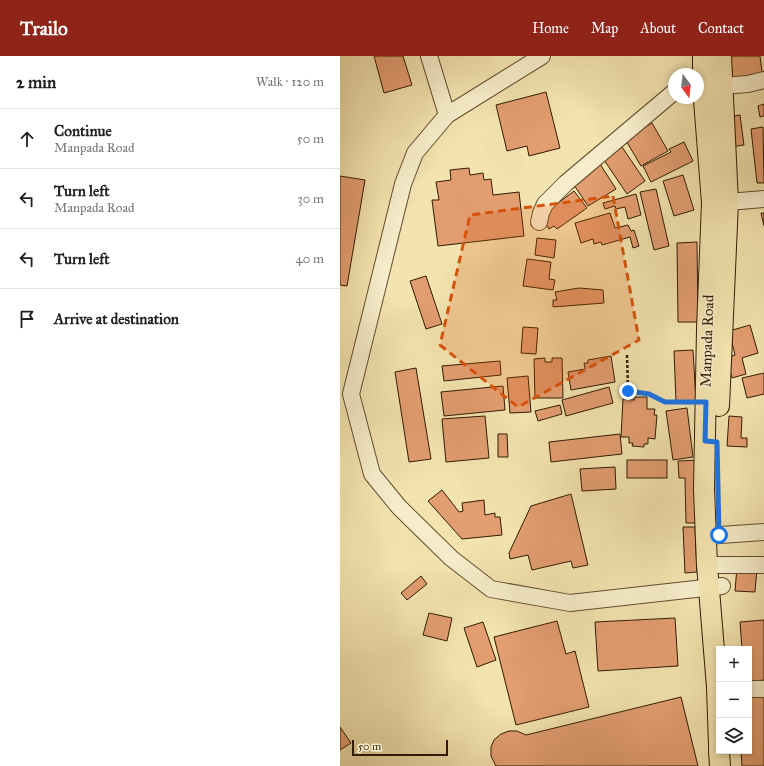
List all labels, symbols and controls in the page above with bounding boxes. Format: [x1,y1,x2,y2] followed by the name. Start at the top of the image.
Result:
[20,17,68,40] text: Trailo
[532,20,569,37] text: Home
[591,20,618,37] text: Map
[640,20,676,37] text: About
[698,20,744,37] text: Contact
[668,68,704,104] north arrow
[16,72,56,93] text: 2 min
[256,74,324,90] text: Walk · 120 m
[54,122,112,140] text: Continue
[16,128,38,150] icon: ahead
[297,131,324,147] text: 50 m
[54,140,134,156] text: Manpada Road
[54,182,110,200] text: Turn left
[16,188,38,210] icon: left
[298,191,324,207] text: 30 m
[54,200,134,216] text: Manpada Road
[16,248,38,270] icon: left
[54,250,110,268] text: Turn left
[295,251,324,267] text: 40 m
[696,294,718,388] street label: Manpada Road
[16,308,38,330] icon: arrive
[54,310,179,328] text: Arrive at destination
[619,382,637,400] route end
[710,526,728,544] route start
[716,646,752,754] map controls
[716,646,752,682] button: +
[716,682,752,718] button: −
[716,718,752,754] button: layers
[352,738,448,757] scale bar
[358,740,381,753] text: 50 m

